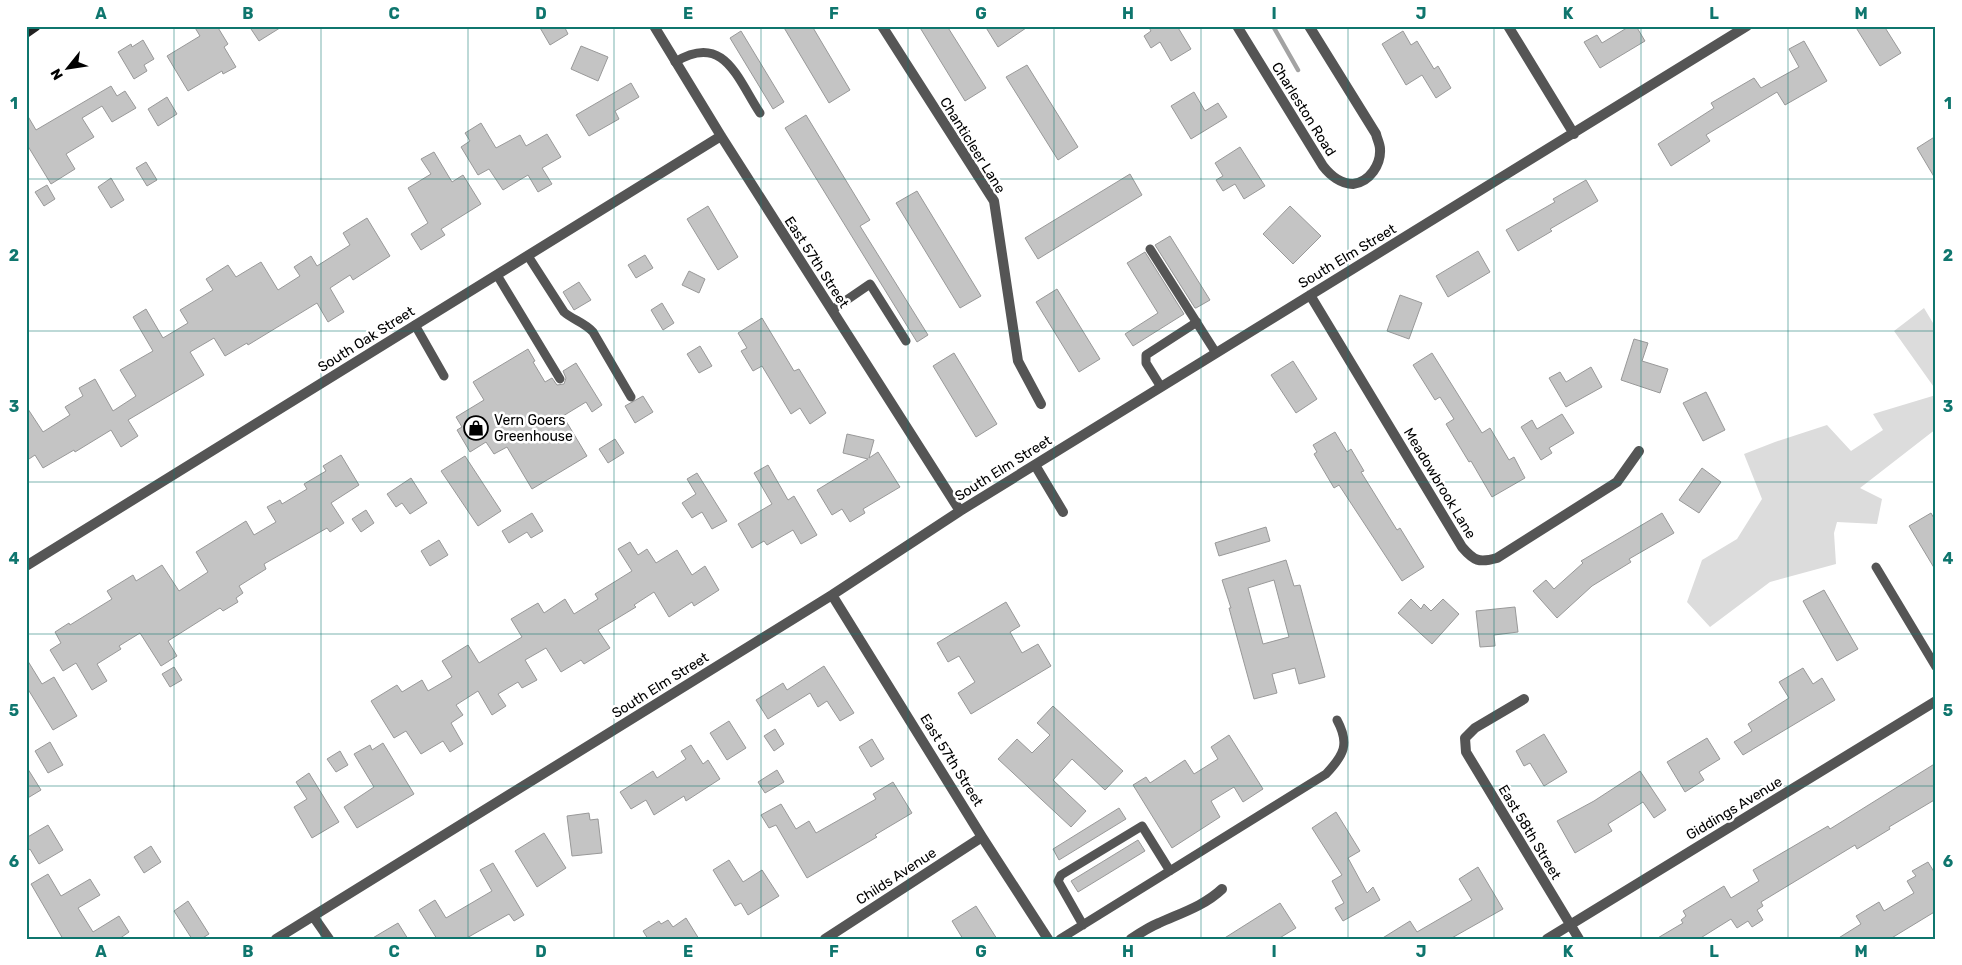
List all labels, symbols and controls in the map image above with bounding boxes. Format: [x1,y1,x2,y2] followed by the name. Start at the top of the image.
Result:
[95,4,107,23] text: A
[242,4,254,23] text: B
[388,4,400,23] text: C
[535,4,547,23] text: D
[683,4,693,23] text: E
[829,4,839,23] text: F
[975,4,987,23] text: G
[1122,4,1134,23] text: H
[1271,4,1277,23] text: I
[1416,4,1426,23] text: J
[1563,4,1574,23] text: K
[1709,4,1719,23] text: L
[1854,4,1868,23] text: M
[42,42,92,92] north arrow
[1268,59,1339,160] street label: Charleston Road
[47,66,67,83] text: N
[10,94,18,113] text: 1
[936,94,1009,197] street label: Chanticleer Lane
[1944,94,1952,113] text: 1
[781,213,853,312] street label: East 57th Street
[1295,220,1400,292] street label: South Elm Street
[9,246,19,265] text: 2
[1943,246,1953,265] text: 2
[315,303,418,376] street label: South Oak Street
[9,397,19,416] text: 3
[1943,397,1953,416] text: 3
[494,412,573,445] place label: Vern Goers Greenhouse
[463,415,489,441] shop icon: Vern Goers Greenhouse
[1400,425,1479,542] street label: Meadowbrook Lane
[952,432,1055,505] street label: South Elm Street
[9,549,20,568] text: 4
[1943,549,1954,568] text: 4
[609,649,712,722] street label: South Elm Street
[9,701,19,720] text: 5
[1943,701,1953,720] text: 5
[916,711,987,810] street label: East 57th Street
[1683,773,1786,844] street label: Giddings Avenue
[1495,782,1565,883] street label: East 58th Street
[853,844,940,909] street label: Childs Avenue
[9,852,19,871] text: 6
[1943,852,1953,871] text: 6
[95,942,107,961] text: A
[242,942,254,961] text: B
[388,942,400,961] text: C
[535,942,547,961] text: D
[683,942,693,961] text: E
[829,942,839,961] text: F
[975,942,987,961] text: G
[1122,942,1134,961] text: H
[1271,942,1277,961] text: I
[1416,942,1426,961] text: J
[1563,942,1574,961] text: K
[1709,942,1719,961] text: L
[1854,942,1868,961] text: M

